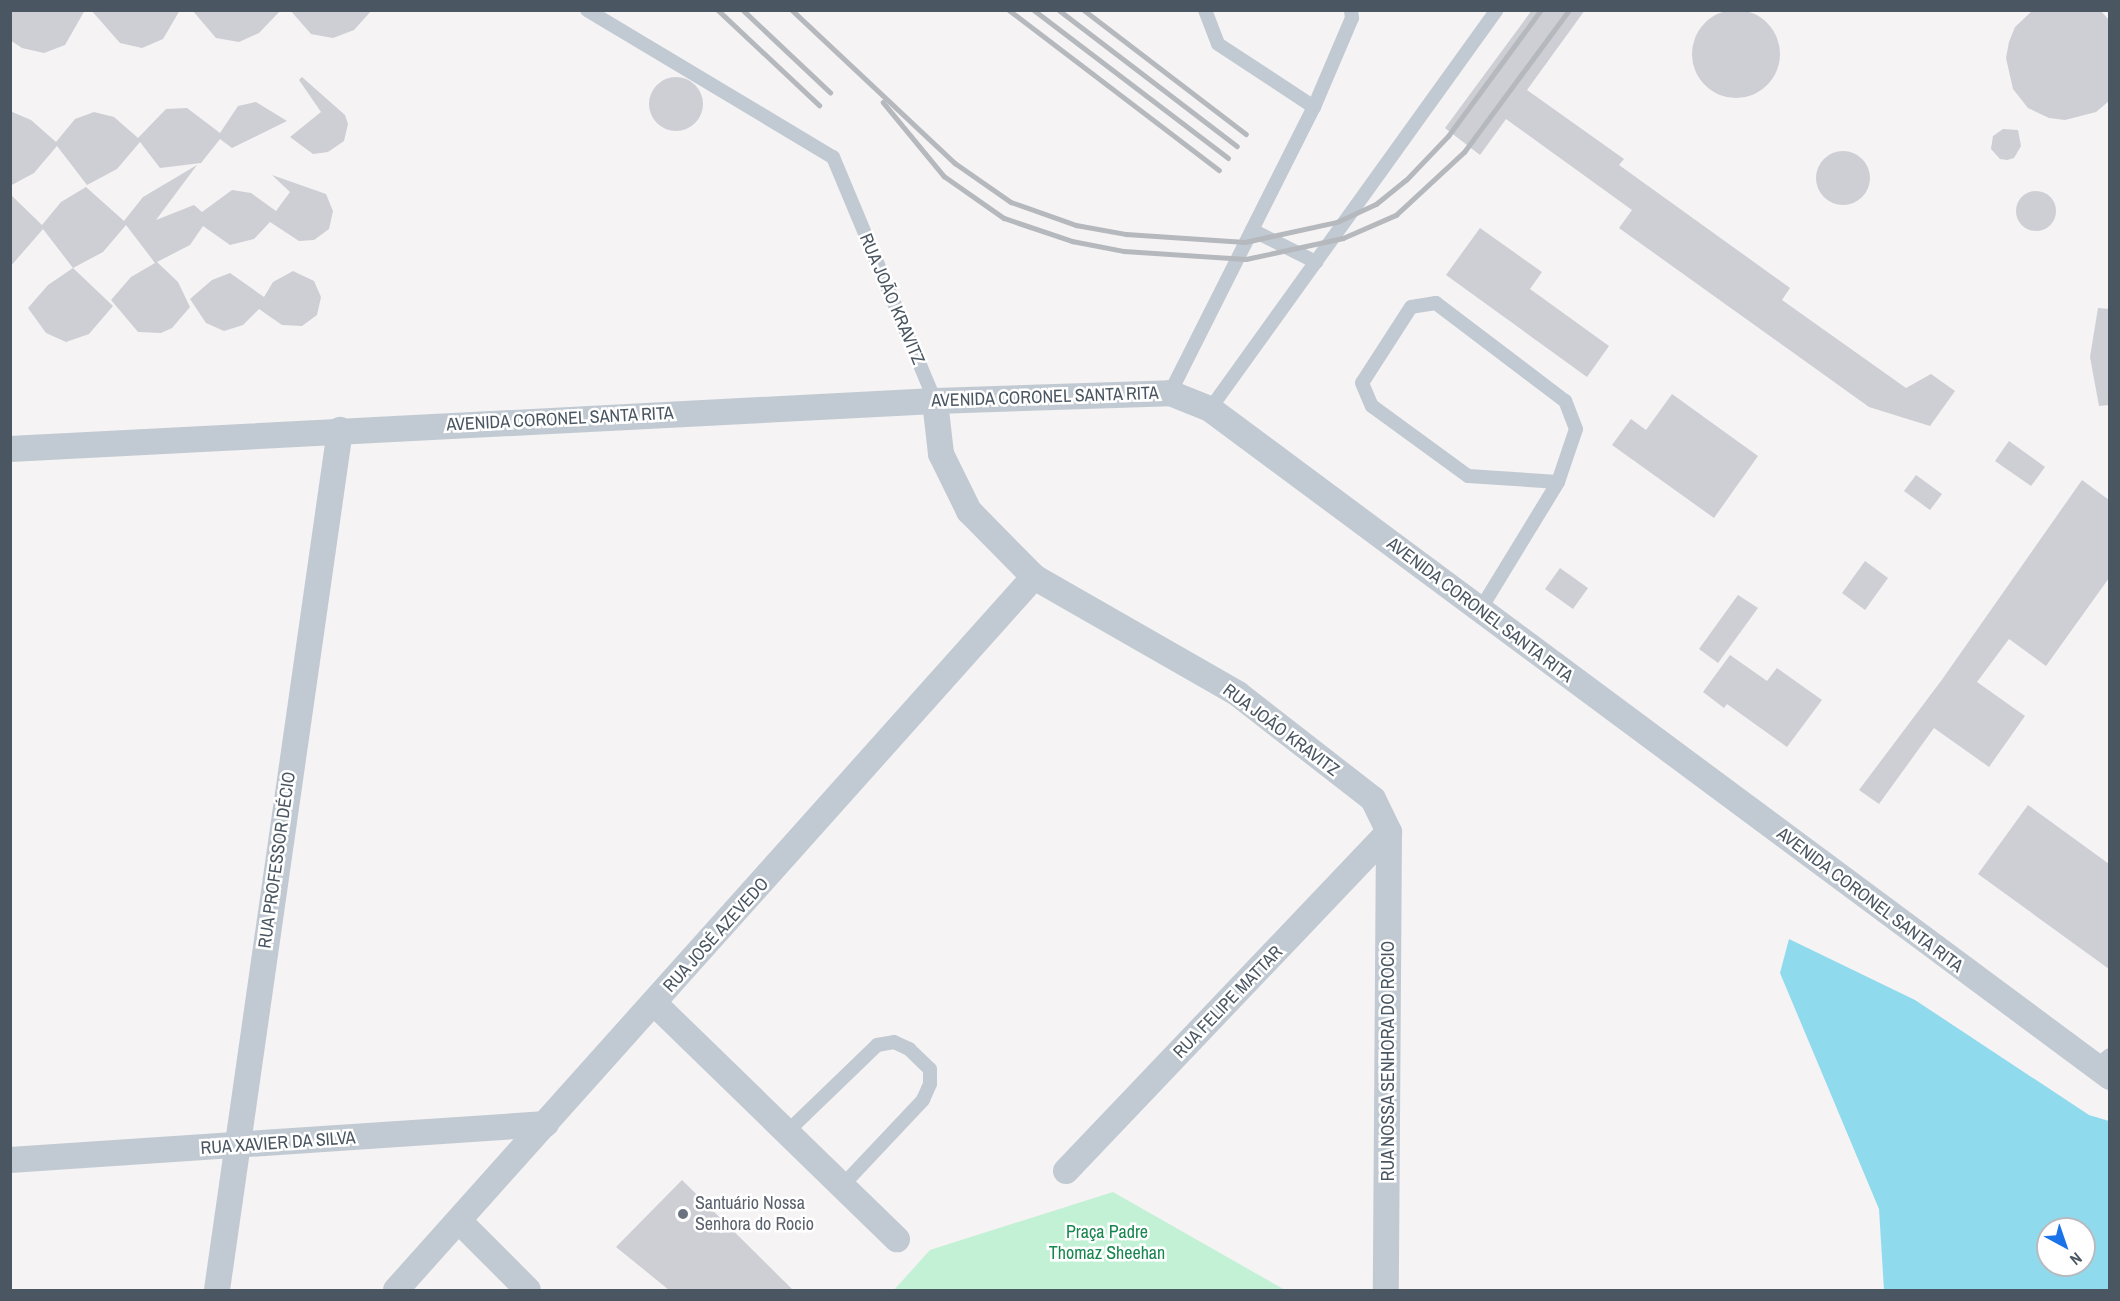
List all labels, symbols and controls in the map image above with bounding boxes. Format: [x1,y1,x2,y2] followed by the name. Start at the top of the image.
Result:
[855,230,929,368] street label: RUA JOÃO KRAVITZ
[930,382,1160,412] street label: AVENIDA CORONEL SANTA RITA
[445,402,675,436] street label: AVENIDA CORONEL SANTA RITA
[1382,532,1578,688] street label: AVENIDA CORONEL SANTA RITA
[1218,679,1344,781] street label: RUA JOÃO KRAVITZ
[254,770,300,950] street label: RUA PROFESSOR DÉCIO
[1772,822,1968,978] street label: AVENIDA CORONEL SANTA RITA
[658,873,774,997] street label: RUA JOSÉ AZEVEDO
[1377,940,1399,1182] street label: RUA NOSSA SENHORA DO ROCIO
[1169,941,1287,1063] street label: RUA FELIPE MATTAR
[199,1127,357,1159] street label: RUA XAVIER DA SILVA
[695,1193,814,1236] place label: Santuário Nossa Senhora do Rocio
[676,1207,690,1221] marker: Santuário Nossa Senhora do Rocio
[2036,1217,2096,1277] north arrow
[1049,1222,1165,1264] park label: Praça Padre Thomaz Sheehan
[2066,1248,2087,1271] text: N

